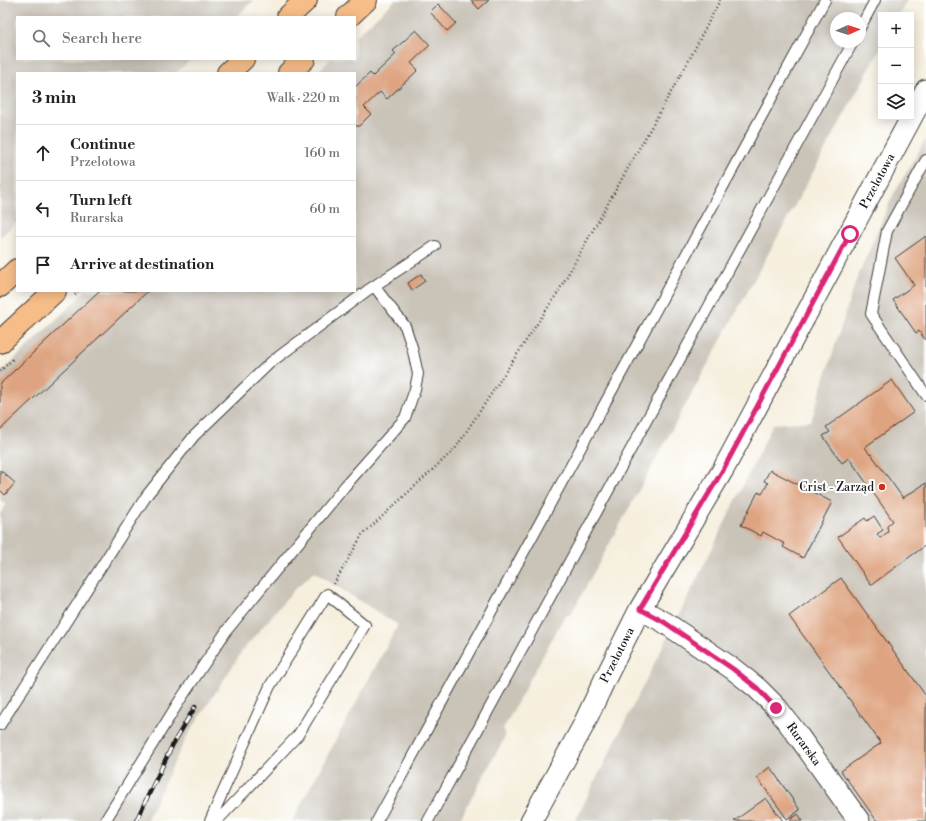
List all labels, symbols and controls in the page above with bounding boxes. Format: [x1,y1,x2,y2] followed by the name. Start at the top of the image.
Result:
[830,12,866,48] north arrow
[878,12,914,120] map controls
[878,12,914,48] button: +
[16,16,356,60] search box
[30,27,52,49] icon: search
[62,29,142,48] text: Search here
[878,48,914,84] button: −
[878,84,914,120] button: layers
[32,87,76,109] text: 3 min
[267,90,340,106] text: Walk · 220 m
[70,135,135,154] text: Continue
[32,142,54,164] icon: ahead
[304,145,340,161] text: 160 m
[857,150,899,211] street label: Przelotowa
[70,154,136,170] text: Przelotowa
[70,191,132,210] text: Turn left
[32,198,54,220] icon: left
[309,201,340,217] text: 60 m
[70,210,124,226] text: Rurarska
[841,225,859,243] route start
[32,254,54,276] icon: arrive
[70,255,214,274] text: Arrive at destination
[799,480,874,495] place label: Crist - Zarząd
[877,482,887,492] marker: Crist - Zarząd
[597,624,638,686] street label: Przelotowa
[767,699,785,717] route end
[783,720,825,769] street label: Rurarska

